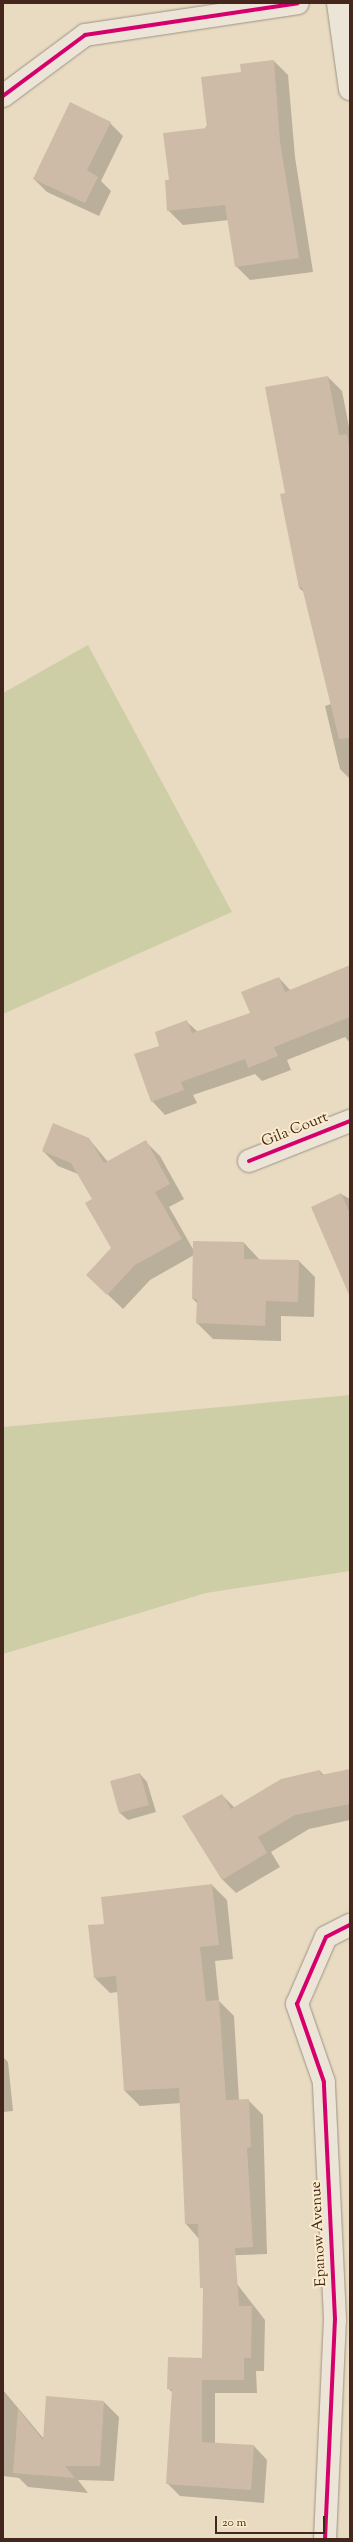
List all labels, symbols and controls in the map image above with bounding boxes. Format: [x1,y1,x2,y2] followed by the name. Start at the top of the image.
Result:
[259,1109,331,1151] street label: Gila Court
[307,2181,331,2287] street label: Epanow Avenue
[217,2508,327,2534] scale bar
[222,2514,246,2532] text: 20 m

